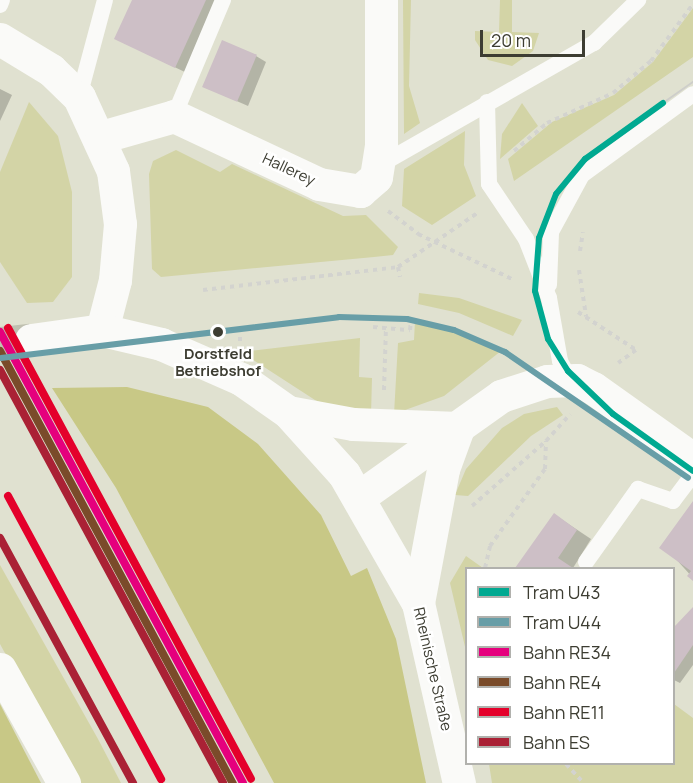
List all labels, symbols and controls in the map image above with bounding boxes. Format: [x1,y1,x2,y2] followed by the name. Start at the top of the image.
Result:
[483,18,588,56] scale bar
[491,28,531,52] text: 20 m
[260,149,318,189] street label: Hallerey
[209,323,227,341] marker: Dorstfeld Betriebshof
[175,344,261,379] place label: Dorstfeld Betriebshof
[465,567,675,765] legend
[523,580,601,604] text: Tram U43
[410,605,456,733] street label: Rheinische Straße
[523,610,601,634] text: Tram U44
[523,640,611,664] text: Bahn RE34
[523,670,601,694] text: Bahn RE4
[523,700,605,724] text: Bahn RE11
[523,730,590,754] text: Bahn ES

